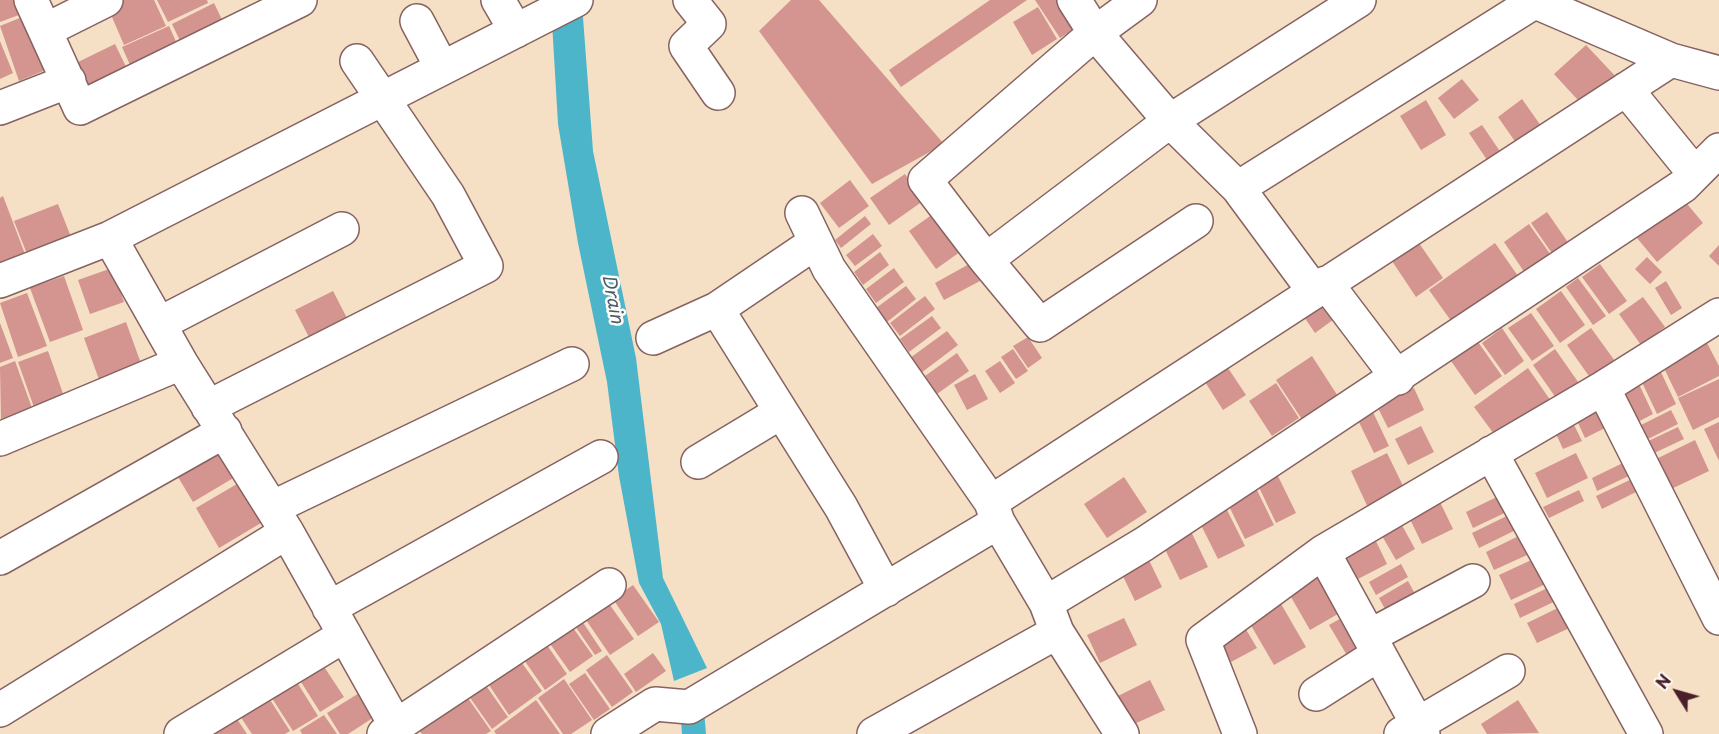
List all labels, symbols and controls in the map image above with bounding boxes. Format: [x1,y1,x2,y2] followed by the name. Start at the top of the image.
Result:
[597,273,627,325] water label: Drain
[1647,662,1707,722] north arrow
[1649,669,1676,693] text: N

